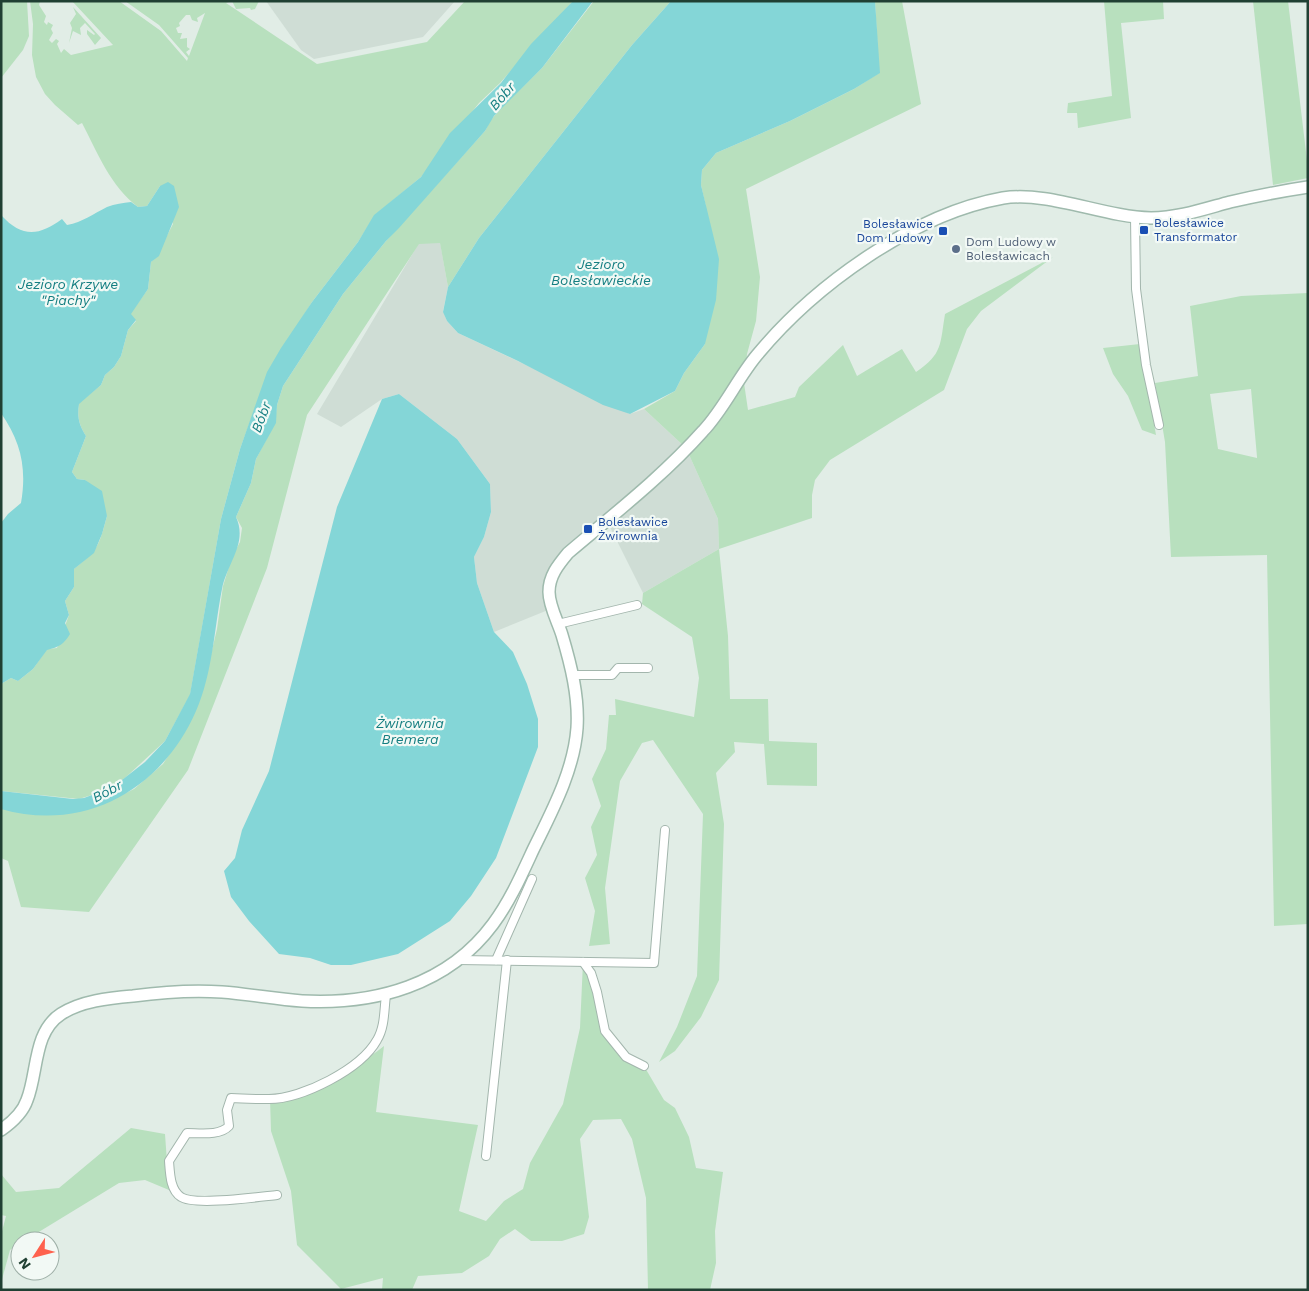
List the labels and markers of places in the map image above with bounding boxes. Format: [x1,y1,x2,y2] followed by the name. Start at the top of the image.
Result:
[1154,216,1238,244] place label: Bolesławice Transformator
[856,217,934,245] place label: Bolesławice Dom Ludowy
[1138,224,1150,236] marker: Bolesławice Transformator
[937,225,949,237] marker: Bolesławice Dom Ludowy
[966,235,1056,263] place label: Dom Ludowy w Bolesławicach
[950,243,962,255] marker: Dom Ludowy w Bolesławicach
[598,515,668,543] place label: Bolesławice Żwirownia
[582,523,594,535] marker: Bolesławice Żwirownia

